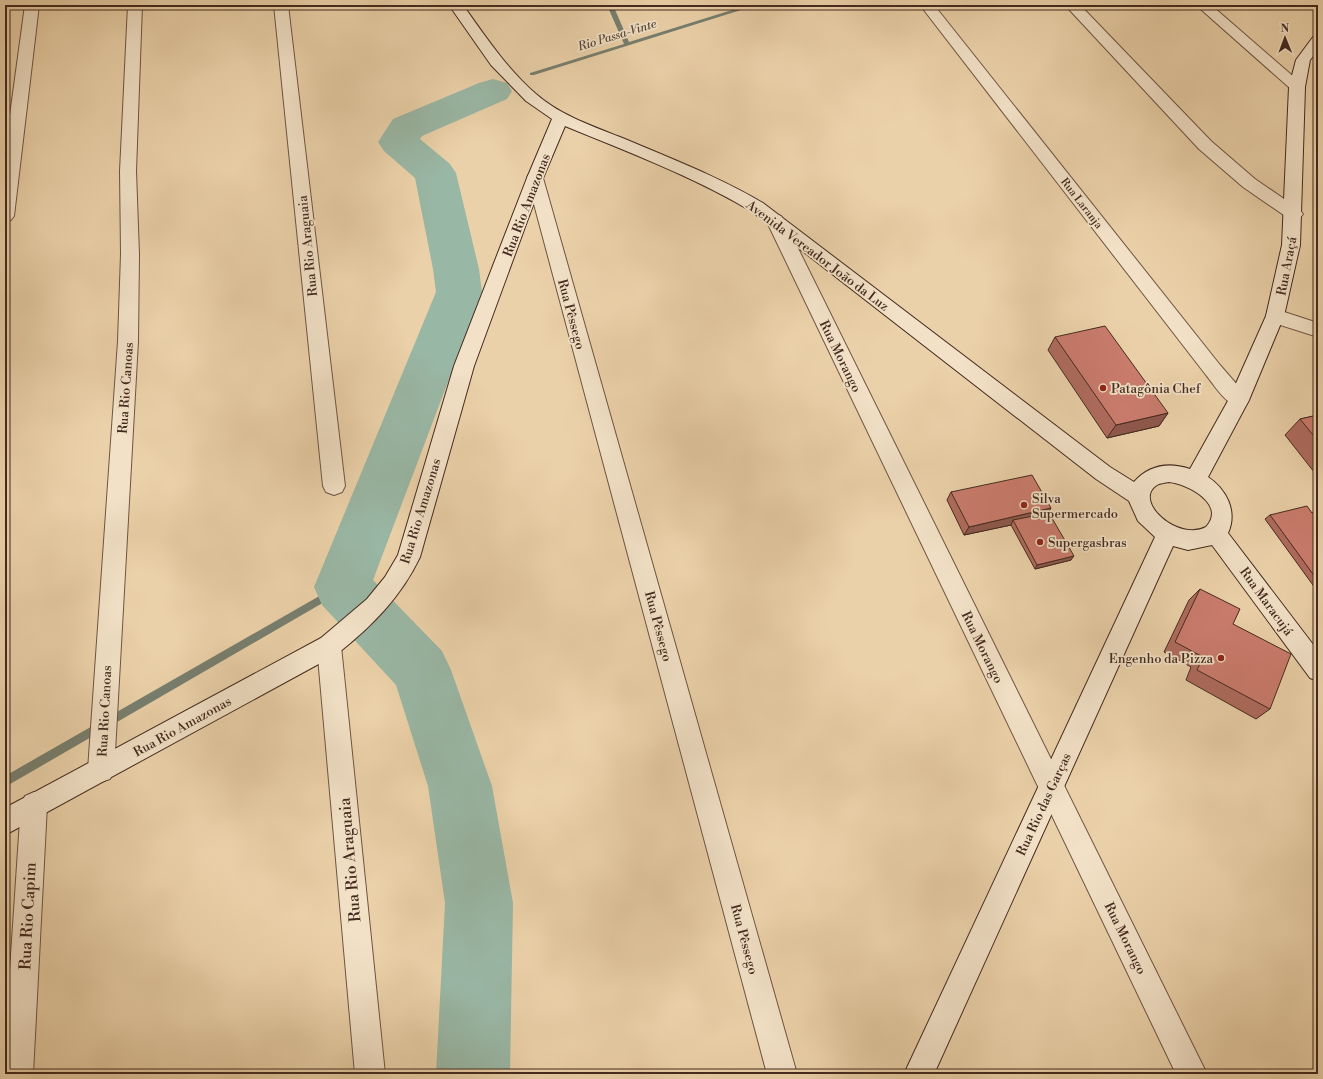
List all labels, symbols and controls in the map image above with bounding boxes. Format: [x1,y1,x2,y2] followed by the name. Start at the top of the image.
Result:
[575,16,659,55] water label: Rio Passa-Vinte
[1265,18,1305,58] north arrow
[1280,22,1290,36] text: N
[500,151,554,259] street label: Rua Rio Amazonas
[1057,175,1106,232] street label: Rua Laranja
[295,194,321,297] street label: Rua Rio Araguaia
[742,196,892,315] street label: Avenida Vereador João da Luz
[1273,235,1301,297] street label: Rua Araçá
[554,277,588,351] street label: Rua Pêssego
[816,318,864,395] street label: Rua Morango
[115,341,137,434] street label: Rua Rio Canoas
[1111,381,1202,397] place label: Patagônia Chef
[1098,383,1108,393] marker: Patagônia Chef
[397,456,445,566] street label: Rua Rio Amazonas
[1032,491,1118,522] place label: Silva Supermercado
[1019,500,1029,510] marker: Silva Supermercado
[1048,535,1127,551] place label: Supergasbras
[1035,537,1045,547] marker: Supergasbras
[1236,564,1297,639] street label: Rua Maracujá
[641,589,675,663] street label: Rua Pêssego
[958,609,1006,686] street label: Rua Morango
[1109,651,1213,667] place label: Engenho da Pizza
[1216,653,1226,663] marker: Engenho da Pizza
[95,665,115,757] street label: Rua Rio Canoas
[131,693,234,760] street label: Rua Rio Amazonas
[1013,750,1075,858] street label: Rua Rio das Garças
[335,796,365,923] street label: Rua Rio Araguaia
[15,862,41,970] street label: Rua Rio Capim
[1101,900,1149,977] street label: Rua Morango
[727,902,761,976] street label: Rua Pêssego

